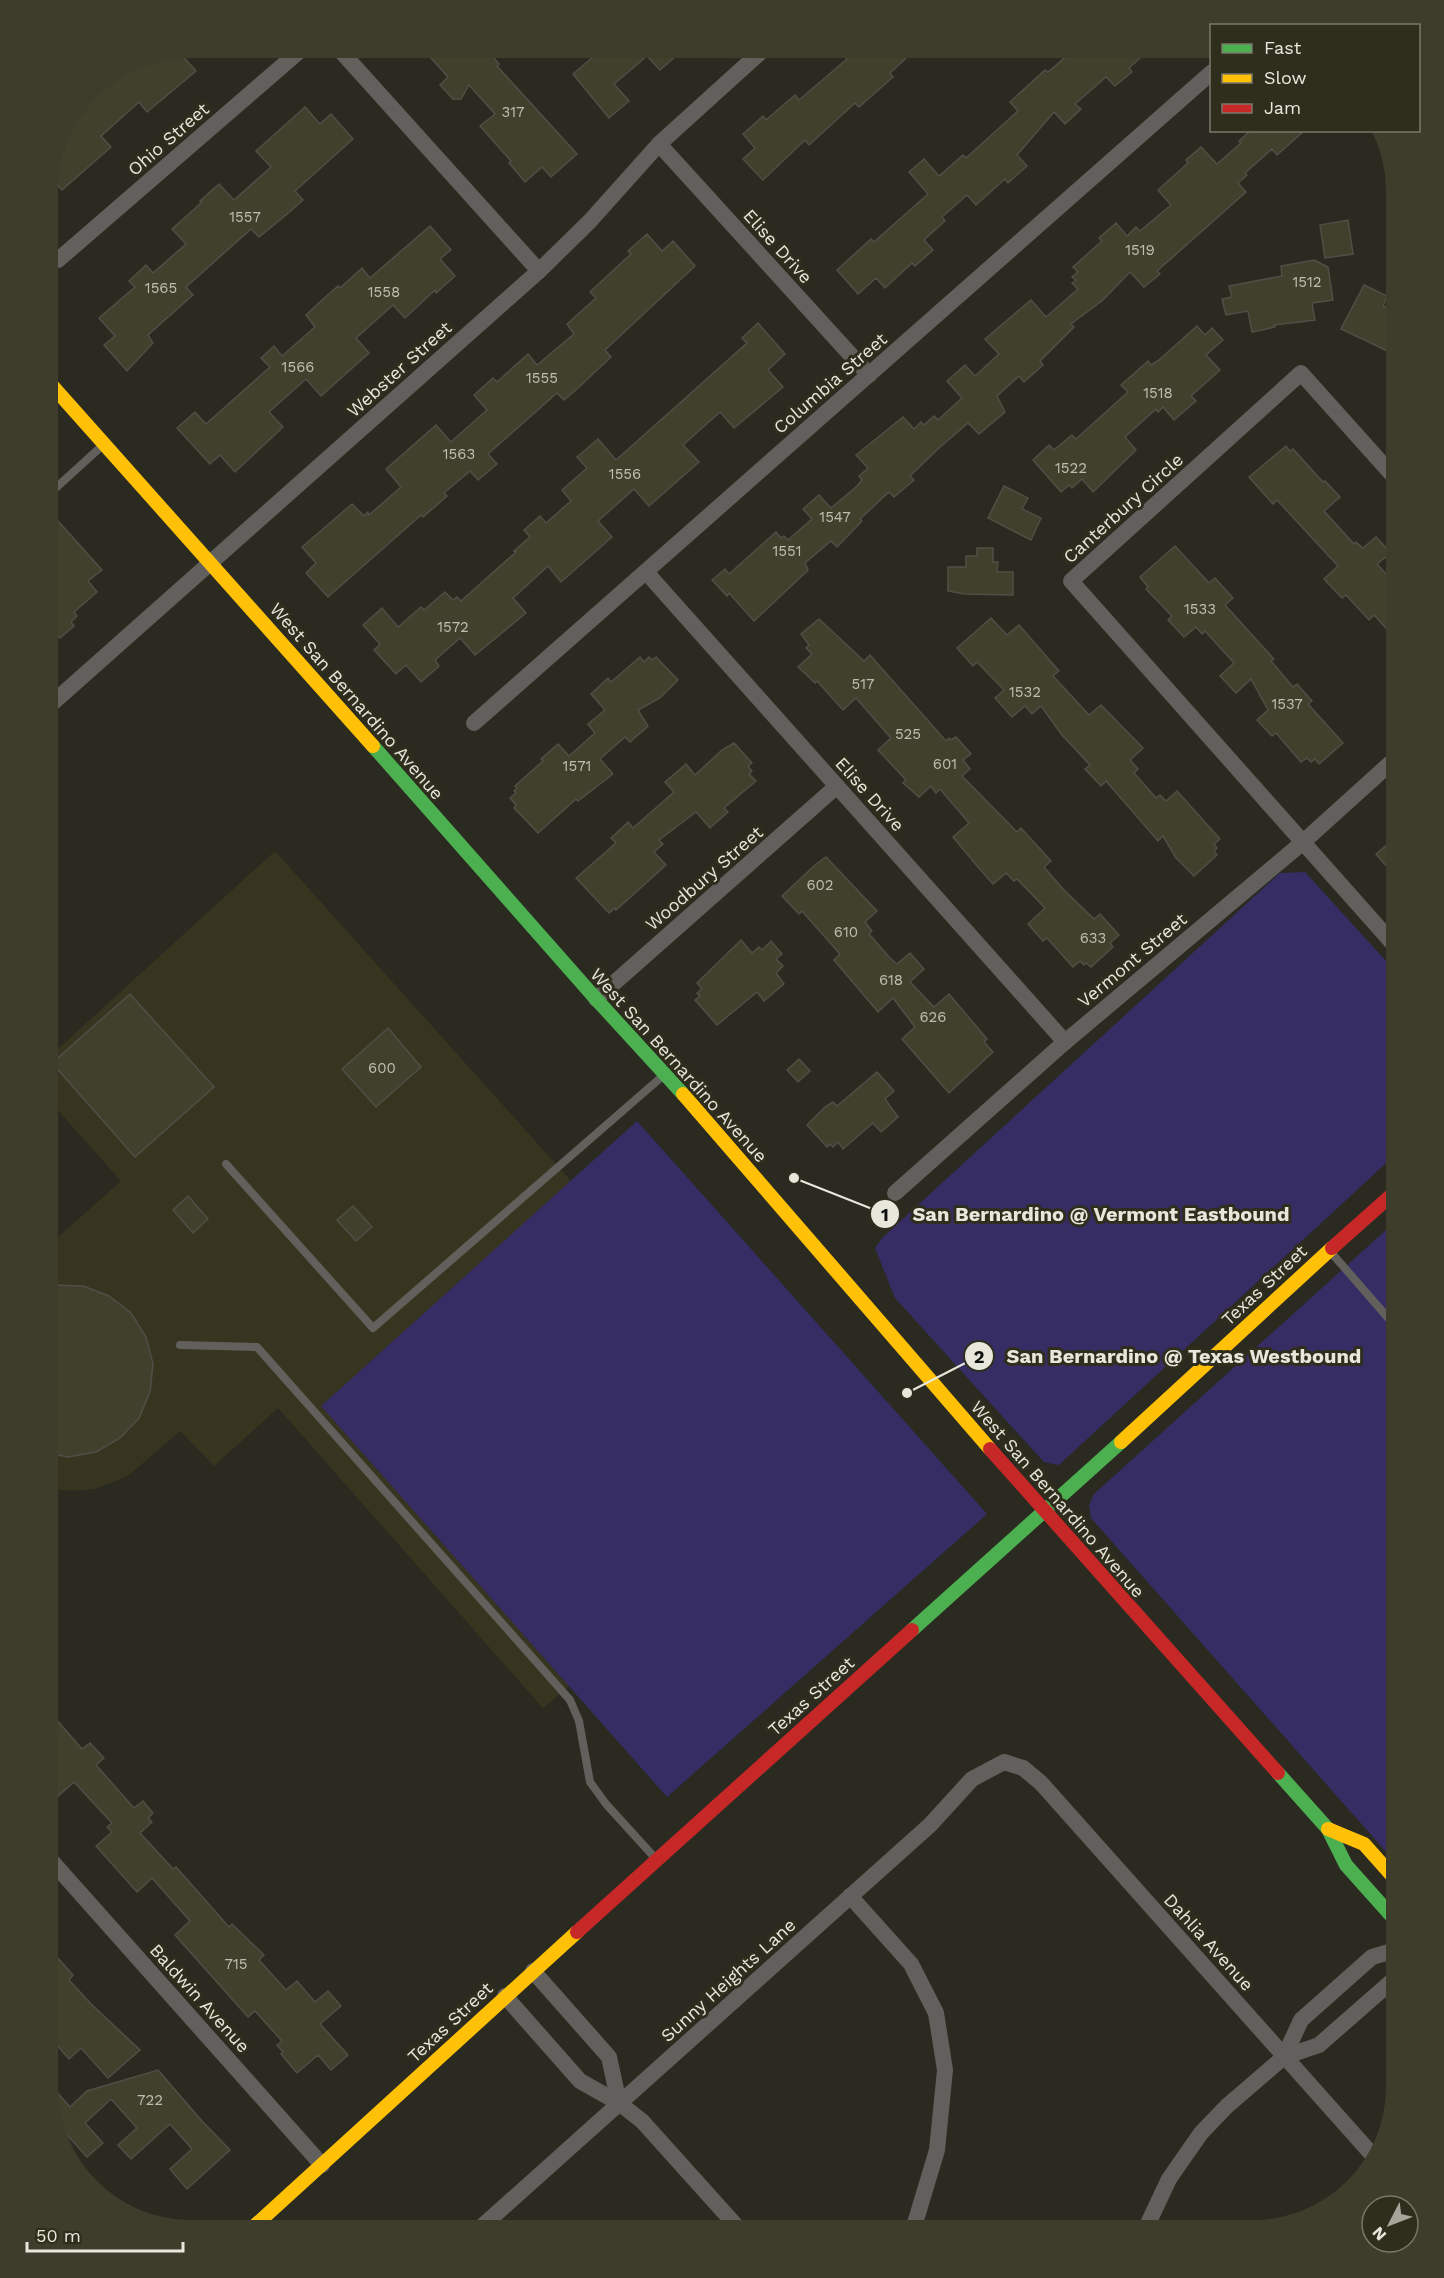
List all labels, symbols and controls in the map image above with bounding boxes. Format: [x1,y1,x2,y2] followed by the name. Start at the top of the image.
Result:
[1210,24,1420,132] legend
[1264,37,1302,58] text: Fast
[1264,67,1307,88] text: Slow
[1264,97,1301,118] text: Jam
[123,98,213,180] street label: Ohio Street
[501,103,525,121] house number: 317
[739,205,817,287] street label: Elise Drive
[229,208,261,226] house number: 1557
[1125,241,1155,259] house number: 1519
[1292,273,1322,291] house number: 1512
[145,279,177,297] house number: 1565
[368,283,400,301] house number: 1558
[343,316,456,421] street label: Webster Street
[769,328,891,438] street label: Columbia Street
[282,358,314,376] house number: 1566
[526,369,558,387] house number: 1555
[1143,384,1173,402] house number: 1518
[443,445,475,463] house number: 1563
[1059,449,1187,567] street label: Canterbury Circle
[1055,459,1087,477] house number: 1522
[609,465,641,483] house number: 1556
[819,508,851,526] house number: 1547
[772,542,802,560] house number: 1551
[266,598,448,804] street label: West San Bernardino Avenue
[1184,600,1216,618] house number: 1533
[437,618,469,636] house number: 1572
[852,675,875,693] house number: 517
[1009,683,1041,701] house number: 1532
[1271,695,1303,713] house number: 1537
[895,725,921,743] house number: 525
[831,753,909,835] street label: Elise Drive
[933,755,957,773] house number: 601
[563,757,591,775] house number: 1571
[641,821,767,935] street label: Woodbury Street
[806,876,834,894] house number: 602
[1073,908,1191,1012] street label: Vermont Street
[834,923,858,941] house number: 610
[1080,929,1106,947] house number: 633
[586,964,772,1166] street label: West San Bernardino Avenue
[879,971,903,989] house number: 618
[920,1008,947,1026] house number: 626
[368,1059,396,1077] house number: 600
[870,1195,1302,1233] callout: San Bernardino @ Vermont Eastbound
[912,1202,1290,1226] text: San Bernardino @ Vermont Eastbound
[881,1204,889,1225] text: 1
[1217,1240,1311,1330] street label: Texas Street
[964,1337,1374,1375] callout: San Bernardino @ Texas Westbound
[1007,1344,1361,1368] text: San Bernardino @ Texas Westbound
[974,1346,984,1367] text: 2
[967,1396,1149,1602] street label: West San Bernardino Avenue
[764,1652,859,1740] street label: Texas Street
[1160,1889,1258,1995] street label: Dahlia Avenue
[656,1914,800,2046] street label: Sunny Heights Lane
[146,1939,254,2057] street label: Baldwin Avenue
[225,1955,248,1973] house number: 715
[403,1977,497,2067] street label: Texas Street
[137,2091,163,2109] house number: 722
[1360,2194,1420,2254] north arrow
[27,2215,183,2253] scale bar
[1368,2223,1390,2244] text: N
[36,2225,81,2246] text: 50 m

